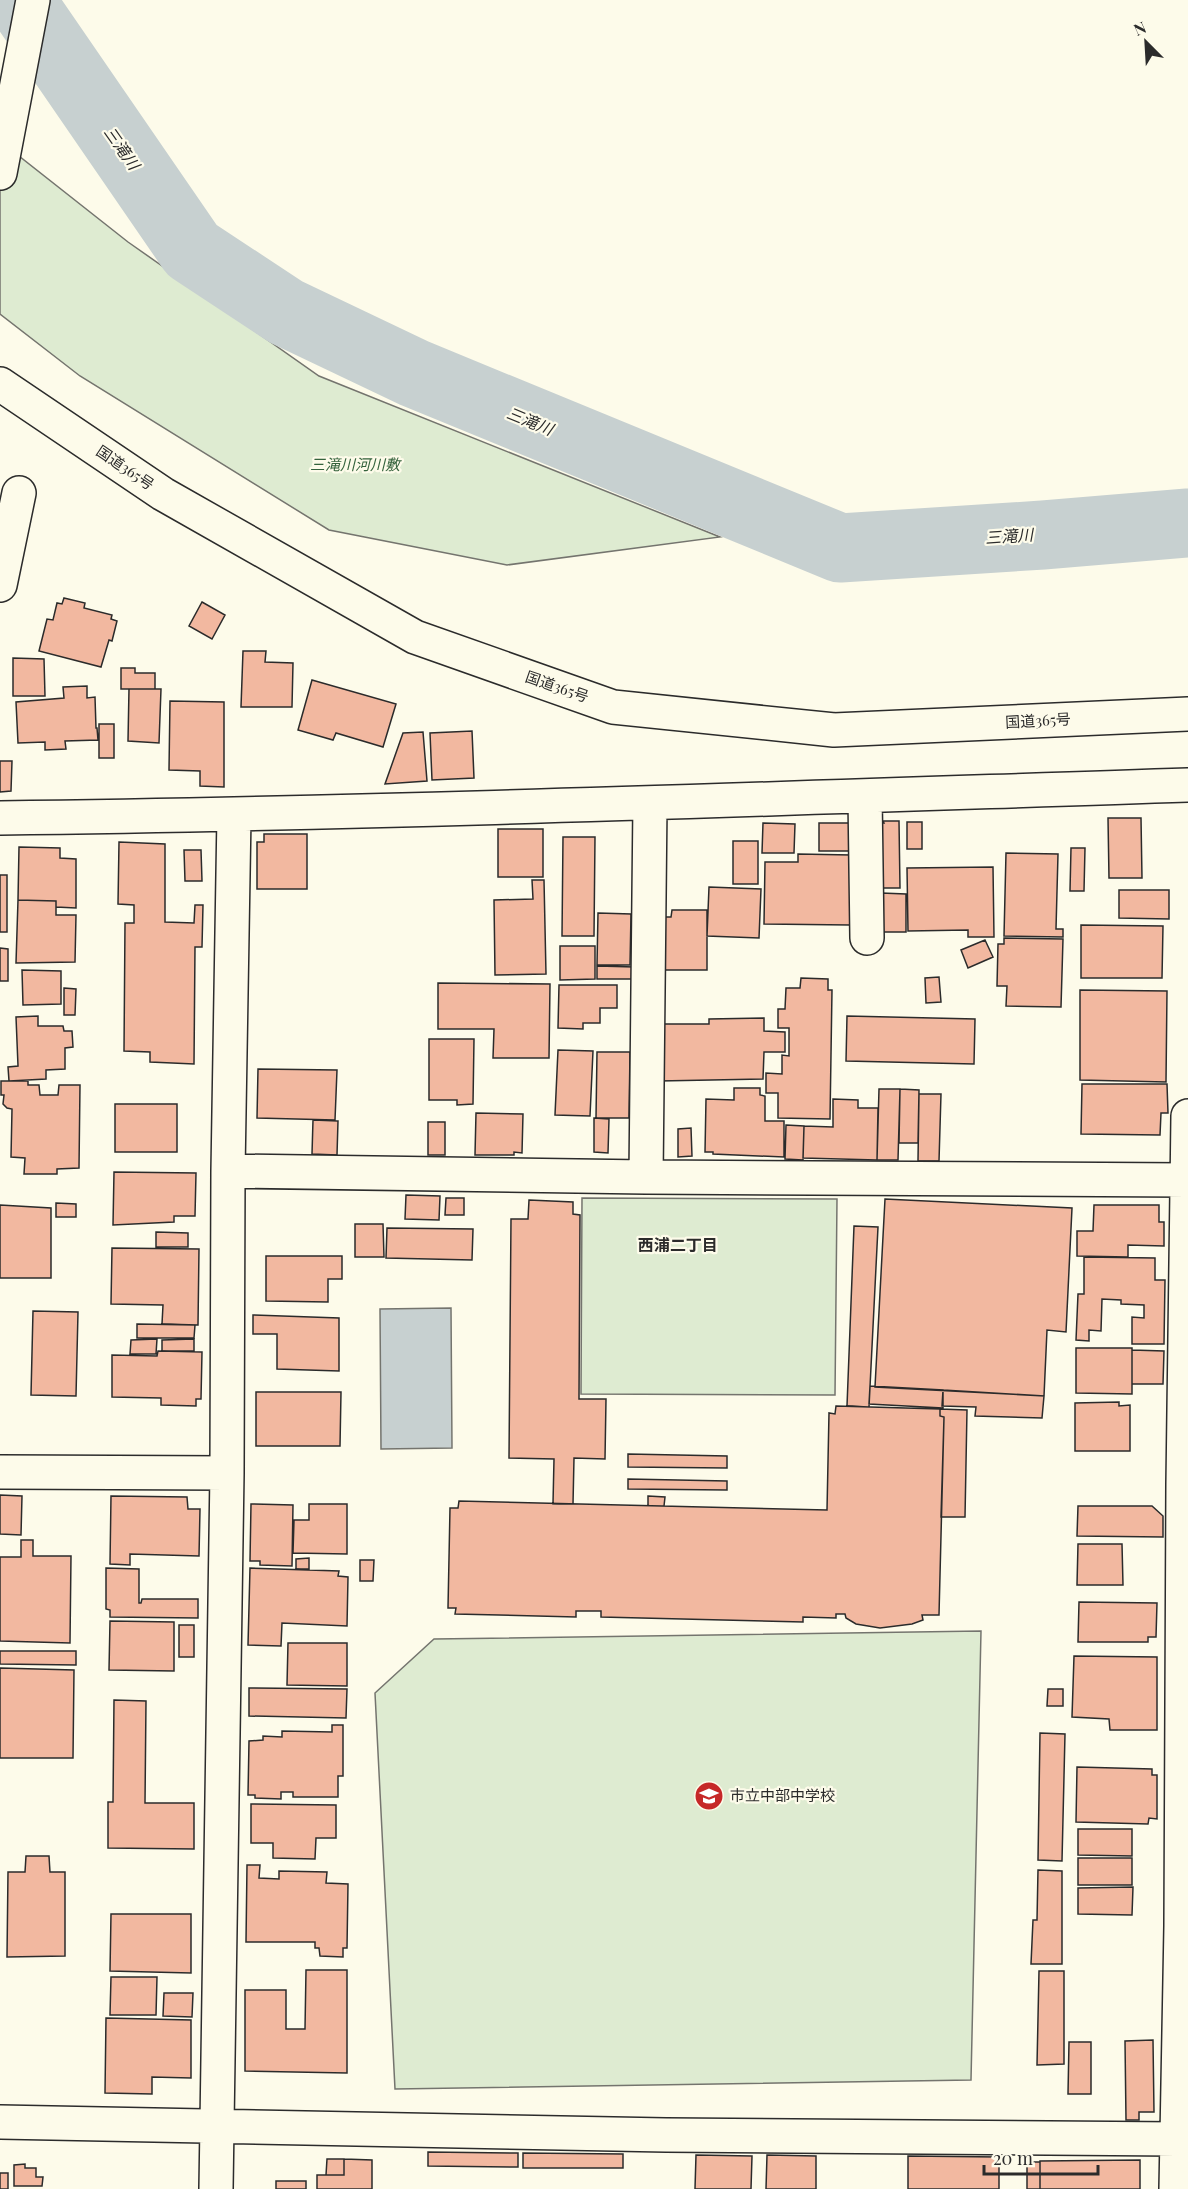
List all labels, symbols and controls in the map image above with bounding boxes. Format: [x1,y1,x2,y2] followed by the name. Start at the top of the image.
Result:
[1116,12,1176,72] north arrow
[1130,16,1150,40] text: N
[100,122,146,175] water label: 三滝川
[504,402,558,440] water label: 三滝川
[93,440,158,494] street label: 国道365号
[310,454,402,474] park label: 三滝川河川敷
[984,523,1036,548] water label: 三滝川
[523,666,592,706] street label: 国道365号
[1005,708,1071,732] street label: 国道365号
[638,1234,718,1255] district label: 西浦二丁目
[693,1780,725,1812] school or university icon: 市立中部中学校
[730,1785,835,1805] place label: 市立中部中学校
[984,2138,1098,2176] scale bar
[993,2146,1033,2170] text: 20 m

